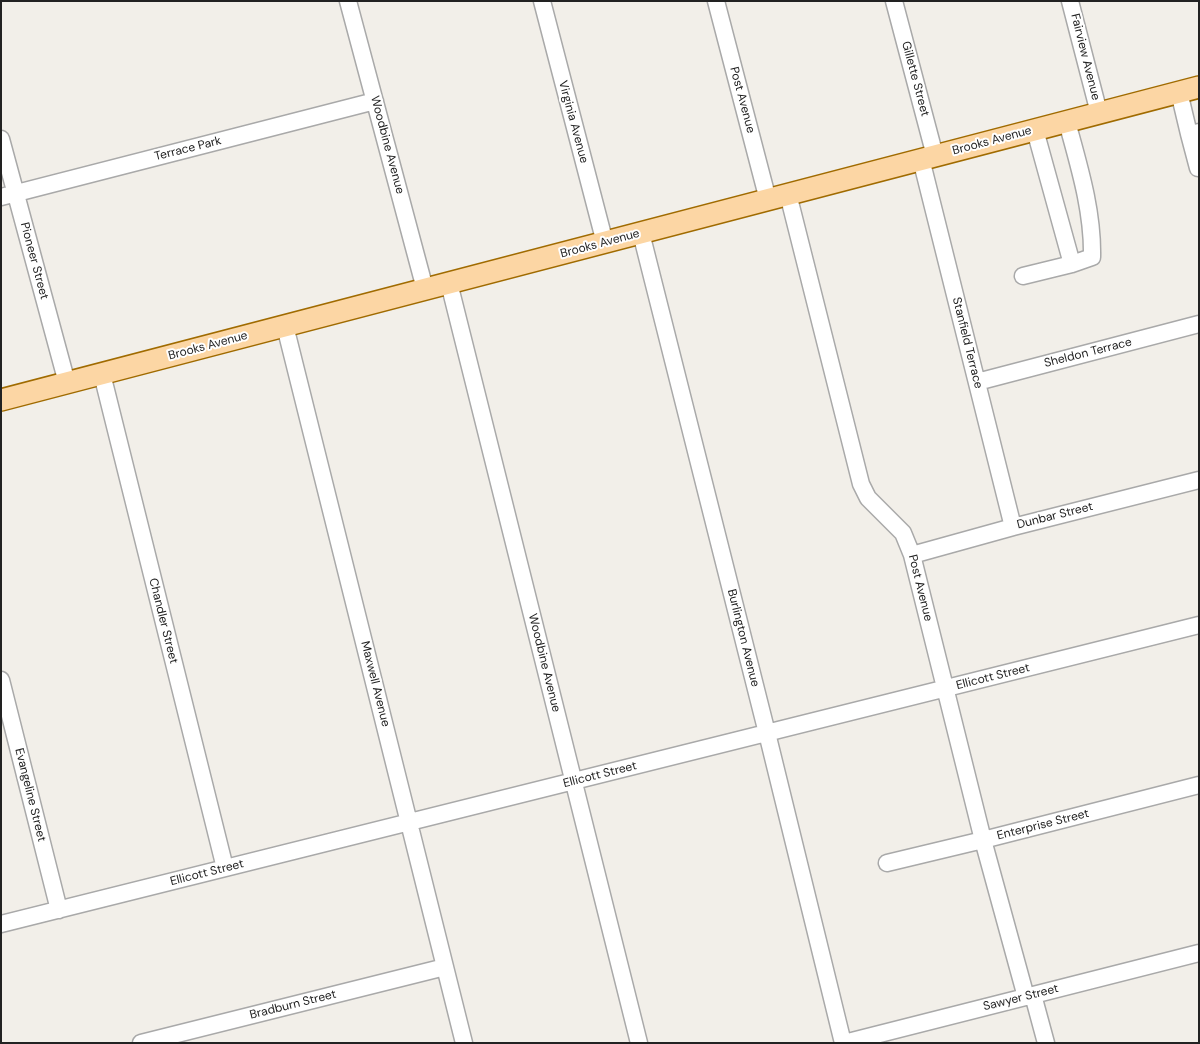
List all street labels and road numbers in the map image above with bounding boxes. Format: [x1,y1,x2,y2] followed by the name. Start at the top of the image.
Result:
[1067,12,1103,102] street label: Fairview Avenue
[898,40,932,118] street label: Gillette Street
[726,65,758,135] street label: Post Avenue
[555,79,591,165] street label: Virginia Avenue
[367,94,407,196] street label: Woodbine Avenue
[951,124,1033,158] street label: Brooks Avenue
[153,134,223,164] street label: Terrace Park
[17,221,51,301] street label: Pioneer Street
[559,227,641,261] street label: Brooks Avenue
[949,296,985,390] street label: Stanfield Terrace
[167,329,249,363] street label: Brooks Avenue
[1043,335,1133,371] street label: Sheldon Terrace
[1016,500,1094,532] street label: Dunbar Street
[905,553,935,623] street label: Post Avenue
[145,577,181,665] street label: Chandler Street
[724,588,762,688] street label: Burlington Avenue
[525,612,563,714] street label: Woodbine Avenue
[357,640,393,728] street label: Maxwell Avenue
[955,661,1031,693] street label: Ellicott Street
[11,747,49,843] street label: Evangeline Street
[562,759,638,791] street label: Ellicott Street
[995,807,1091,843] street label: Enterprise Street
[169,857,245,889] street label: Ellicott Street
[982,982,1060,1014] street label: Sawyer Street
[248,987,338,1023] street label: Bradburn Street

